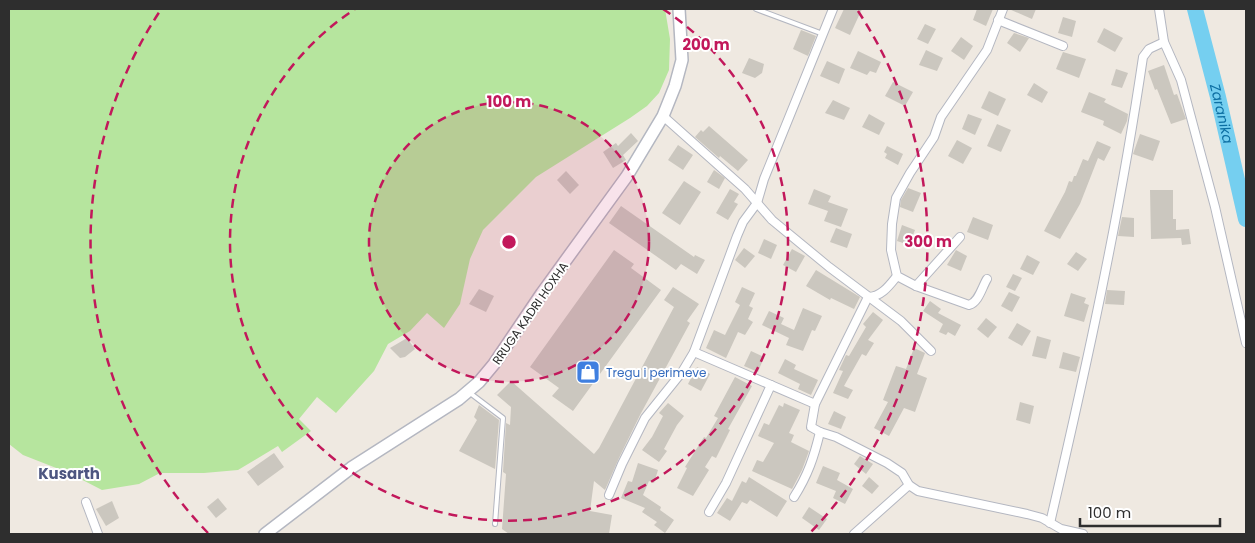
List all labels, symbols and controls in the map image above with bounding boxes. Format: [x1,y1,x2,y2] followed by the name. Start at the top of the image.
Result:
[682,34,730,55] text: 200 m
[1205,81,1238,146] water label: Zaranika
[487,91,531,112] text: 100 m
[904,231,952,252] text: 300 m
[500,233,518,251] centre of rings
[488,258,572,368] street label: RRUGA KADRI HOXHA
[575,359,601,385] shop icon: Tregu i perimeve
[606,364,707,381] place label: Tregu i perimeve
[38,463,100,484] district label: Kusarth
[1080,496,1220,528] scale bar
[1088,502,1131,523] text: 100 m

